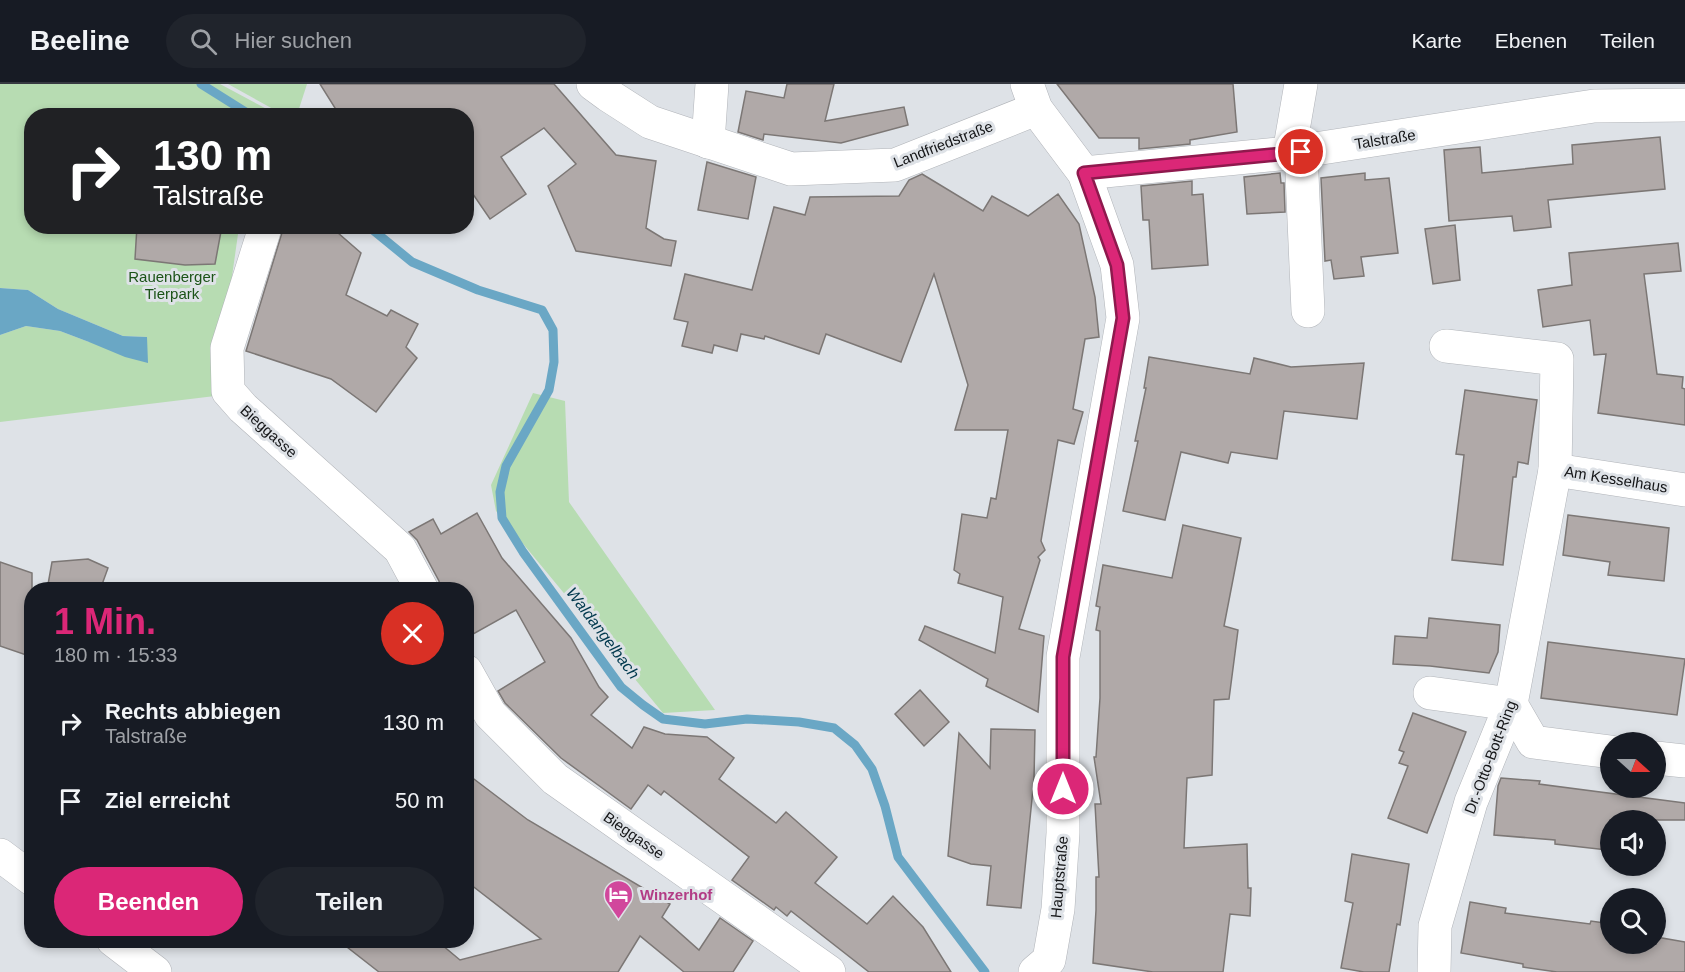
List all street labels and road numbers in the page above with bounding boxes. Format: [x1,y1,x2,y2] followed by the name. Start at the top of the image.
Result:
[891,117,995,171] street label: Landfriedstraße
[1353,126,1417,152] street label: Talstraße
[237,401,301,461] street label: Bieggasse
[1563,462,1669,496] street label: Am Kesselhaus
[1461,698,1519,816] street label: Dr.-Otto-Bott-Ring
[600,808,668,862] street label: Bieggasse
[1047,835,1071,919] street label: Hauptstraße

